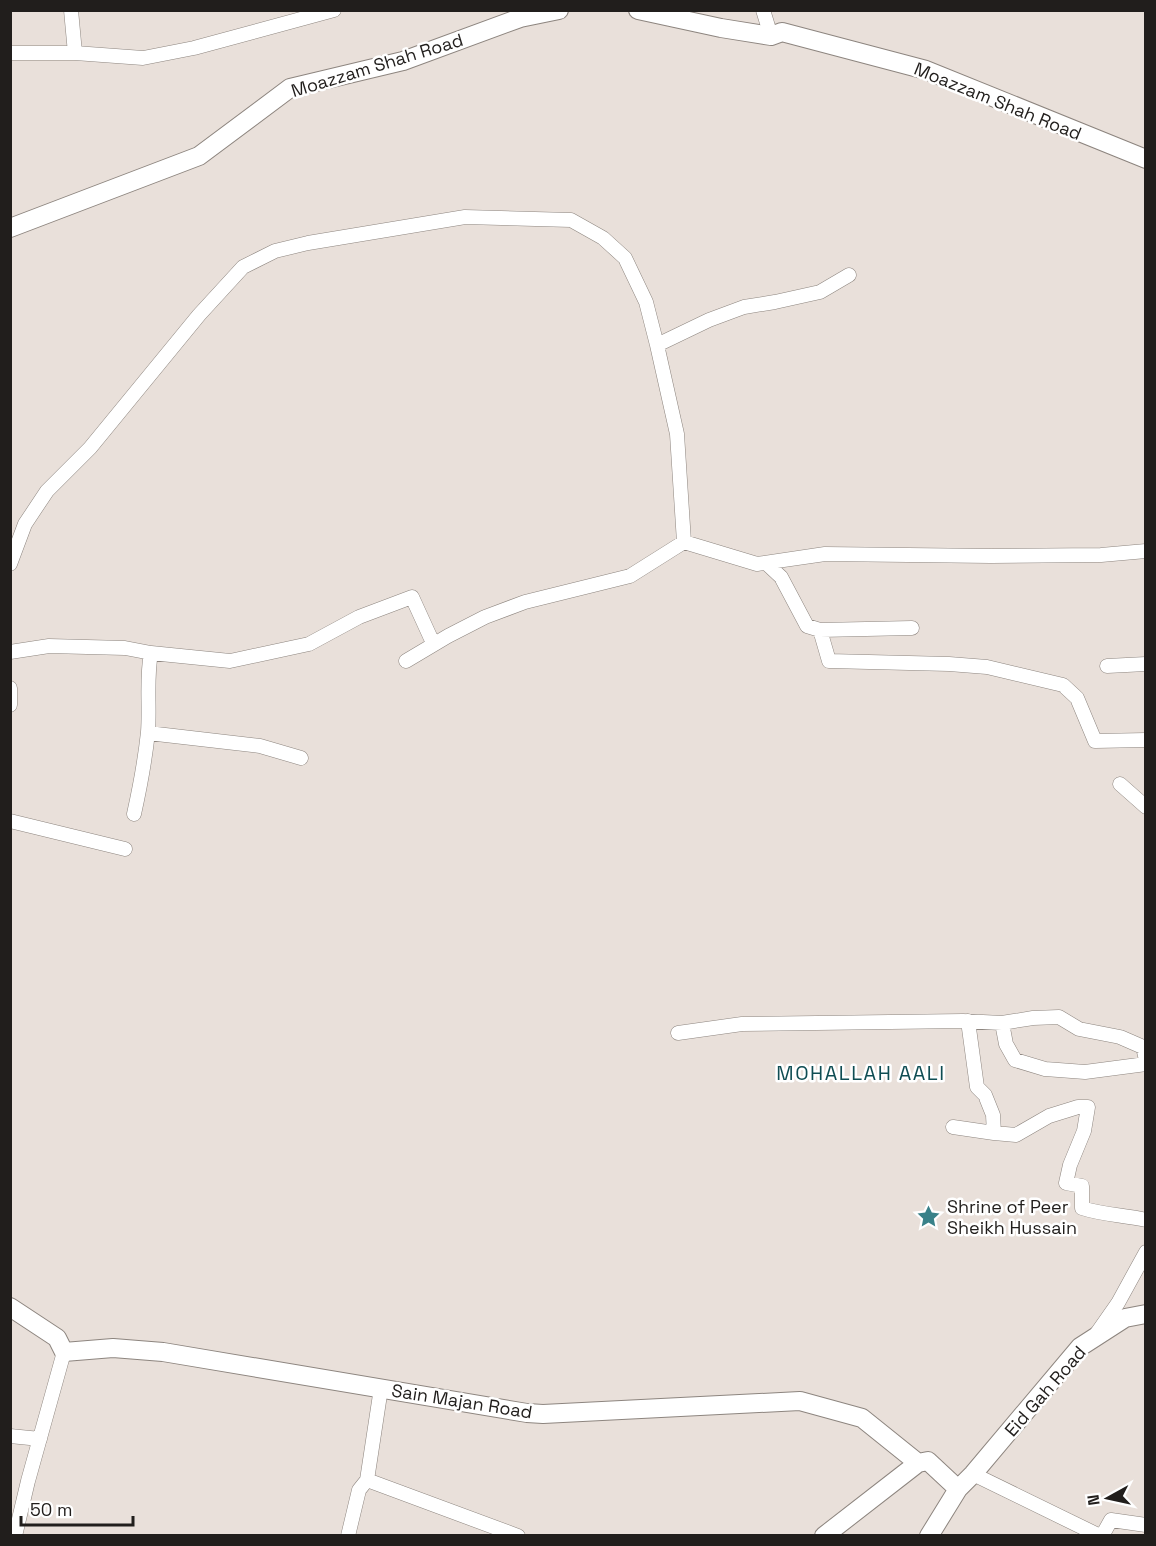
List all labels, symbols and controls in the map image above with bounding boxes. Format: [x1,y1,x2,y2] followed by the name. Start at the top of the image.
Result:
[288,28,466,102] street label: Moazzam Shah Road
[911,57,1085,145] street label: Moazzam Shah Road
[776,1060,946,1086] district label: MOHALLAH AALI
[947,1195,1077,1239] place label: Shrine of Peer Sheikh Hussain
[916,1203,942,1229] place icon: Shrine of Peer Sheikh Hussain
[999,1341,1091,1441] street label: Eid Gah Road
[390,1379,534,1423] street label: Sain Majan Road
[1078,1468,1138,1528] north arrow
[21,1489,134,1527] scale bar
[1082,1493,1105,1507] text: N
[30,1498,72,1521] text: 50 m

